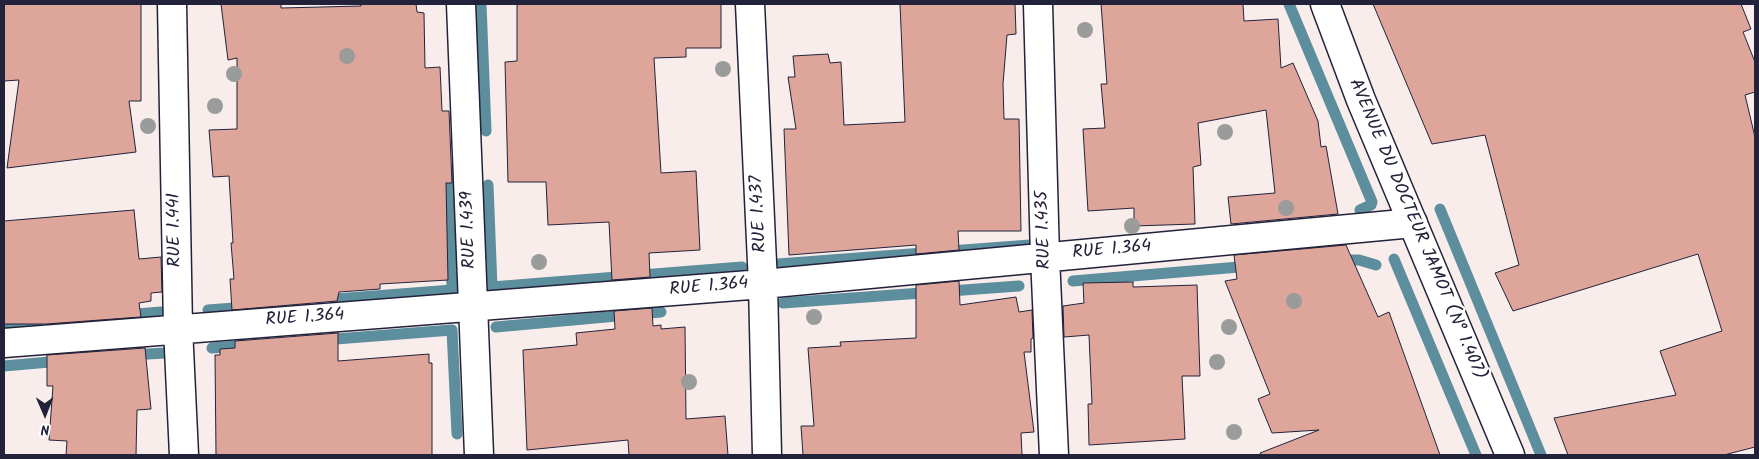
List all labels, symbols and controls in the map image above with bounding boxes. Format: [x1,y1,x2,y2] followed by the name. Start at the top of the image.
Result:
[1343,76,1489,384] street label: AVENUE DU DOCTEUR JAMOT (N° 1.407)
[747,175,773,253] street label: RUE 1.437
[1033,190,1057,270] street label: RUE 1.435
[458,191,482,269] street label: RUE 1.439
[165,193,187,267] street label: RUE 1.441
[1072,237,1152,265] street label: RUE 1.364
[669,274,749,302] street label: RUE 1.364
[265,305,345,333] street label: RUE 1.364
[20,389,70,439] north arrow
[41,418,50,440] text: N

